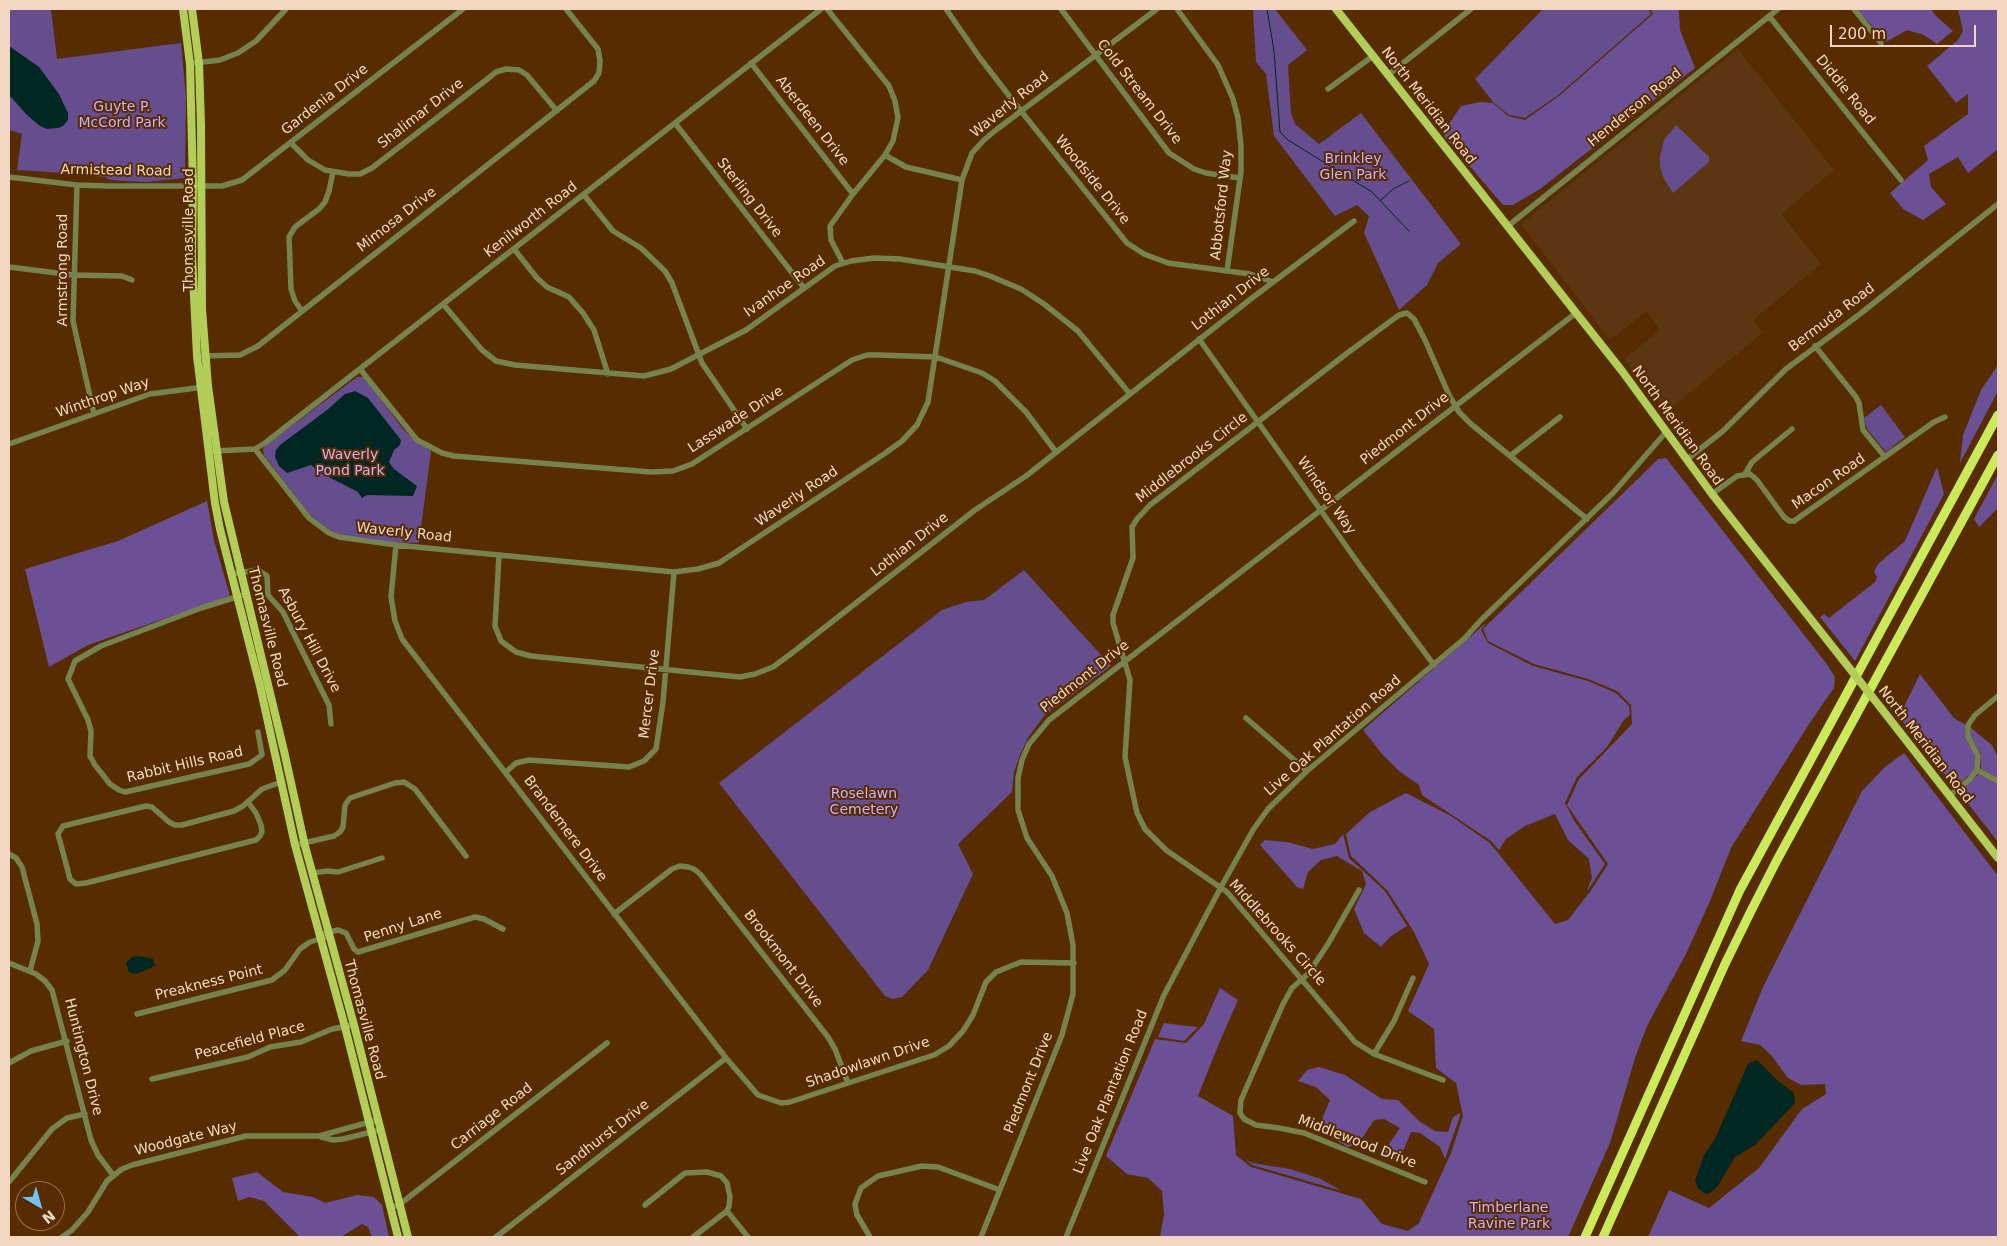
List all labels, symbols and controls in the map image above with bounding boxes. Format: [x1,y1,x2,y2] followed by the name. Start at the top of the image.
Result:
[1832,15,1978,47] scale bar
[1838,25,1886,43] text: 200 m
[1093,36,1185,148] street label: Cold Stream Drive
[1377,44,1479,168] street label: North Meridian Road
[1812,52,1878,128] street label: Diddie Road
[278,61,372,139] street label: Gardenia Drive
[1585,65,1685,151] street label: Henderson Road
[967,68,1053,142] street label: Waverly Road
[772,73,852,169] street label: Aberdeen Drive
[375,75,467,153] street label: Shalimar Drive
[78,99,166,132] park label: Guyte P. McCord Park
[1051,132,1133,228] street label: Woodside Drive
[1208,149,1236,261] street label: Abbotsford Way
[1320,151,1386,184] park label: Brinkley Glen Park
[713,155,785,241] street label: Sterling Drive
[60,162,172,180] street label: Armistead Road
[181,168,197,292] street label: Thomasville Road
[481,178,581,262] street label: Kenilworth Road
[354,184,440,256] street label: Mimosa Drive
[55,214,71,326] street label: Armstrong Road
[741,253,829,321] street label: Ivanhoe Road
[1189,264,1273,334] street label: Lothian Drive
[1786,280,1878,356] street label: Bermuda Road
[1628,363,1726,489] street label: North Meridian Road
[54,374,152,422] street label: Winthrop Way
[685,383,787,457] street label: Lasswade Drive
[1357,389,1453,469] street label: Piedmont Drive
[1133,409,1251,507] street label: Middlebrooks Circle
[316,447,384,480] park label: Waverly Pond Park
[1789,451,1869,513] street label: Macon Road
[1293,454,1359,538] street label: Windsor Way
[753,463,841,531] street label: Waverly Road
[868,510,952,580] street label: Lothian Drive
[355,520,453,546] street label: Waverly Road
[244,565,290,689] street label: Thomasville Road
[274,584,344,696] street label: Asbury Hill Drive
[1037,637,1133,717] street label: Piedmont Drive
[636,648,664,740] street label: Mercer Drive
[1261,672,1405,800] street label: Live Oak Plantation Road
[1874,683,1976,807] street label: North Meridian Road
[125,743,245,787] street label: Rabbit Hills Road
[520,773,610,885] street label: Brandemere Drive
[830,786,898,819] park label: Roselawn Cemetery
[1225,877,1329,989] street label: Middlebrooks Circle
[362,906,444,946] street label: Penny Lane
[740,907,826,1011] street label: Brookmont Drive
[340,958,388,1082] street label: Thomasville Road
[153,962,265,1004] street label: Preakness Point
[60,997,106,1117] street label: Huntington Drive
[1070,1008,1152,1176] street label: Live Oak Plantation Road
[193,1018,307,1064] street label: Peacefield Place
[1001,1030,1057,1136] street label: Piedmont Drive
[804,1034,932,1092] street label: Shadowlawn Drive
[448,1080,536,1154] street label: Carriage Road
[553,1097,653,1179] street label: Sandhurst Drive
[1295,1112,1419,1172] street label: Middlewood Drive
[133,1118,239,1160] street label: Woodgate Way
[15,1181,65,1231] north arrow
[1468,1200,1550,1232] park label: Timberlane Ravine Park
[39,1207,58,1227] text: N

